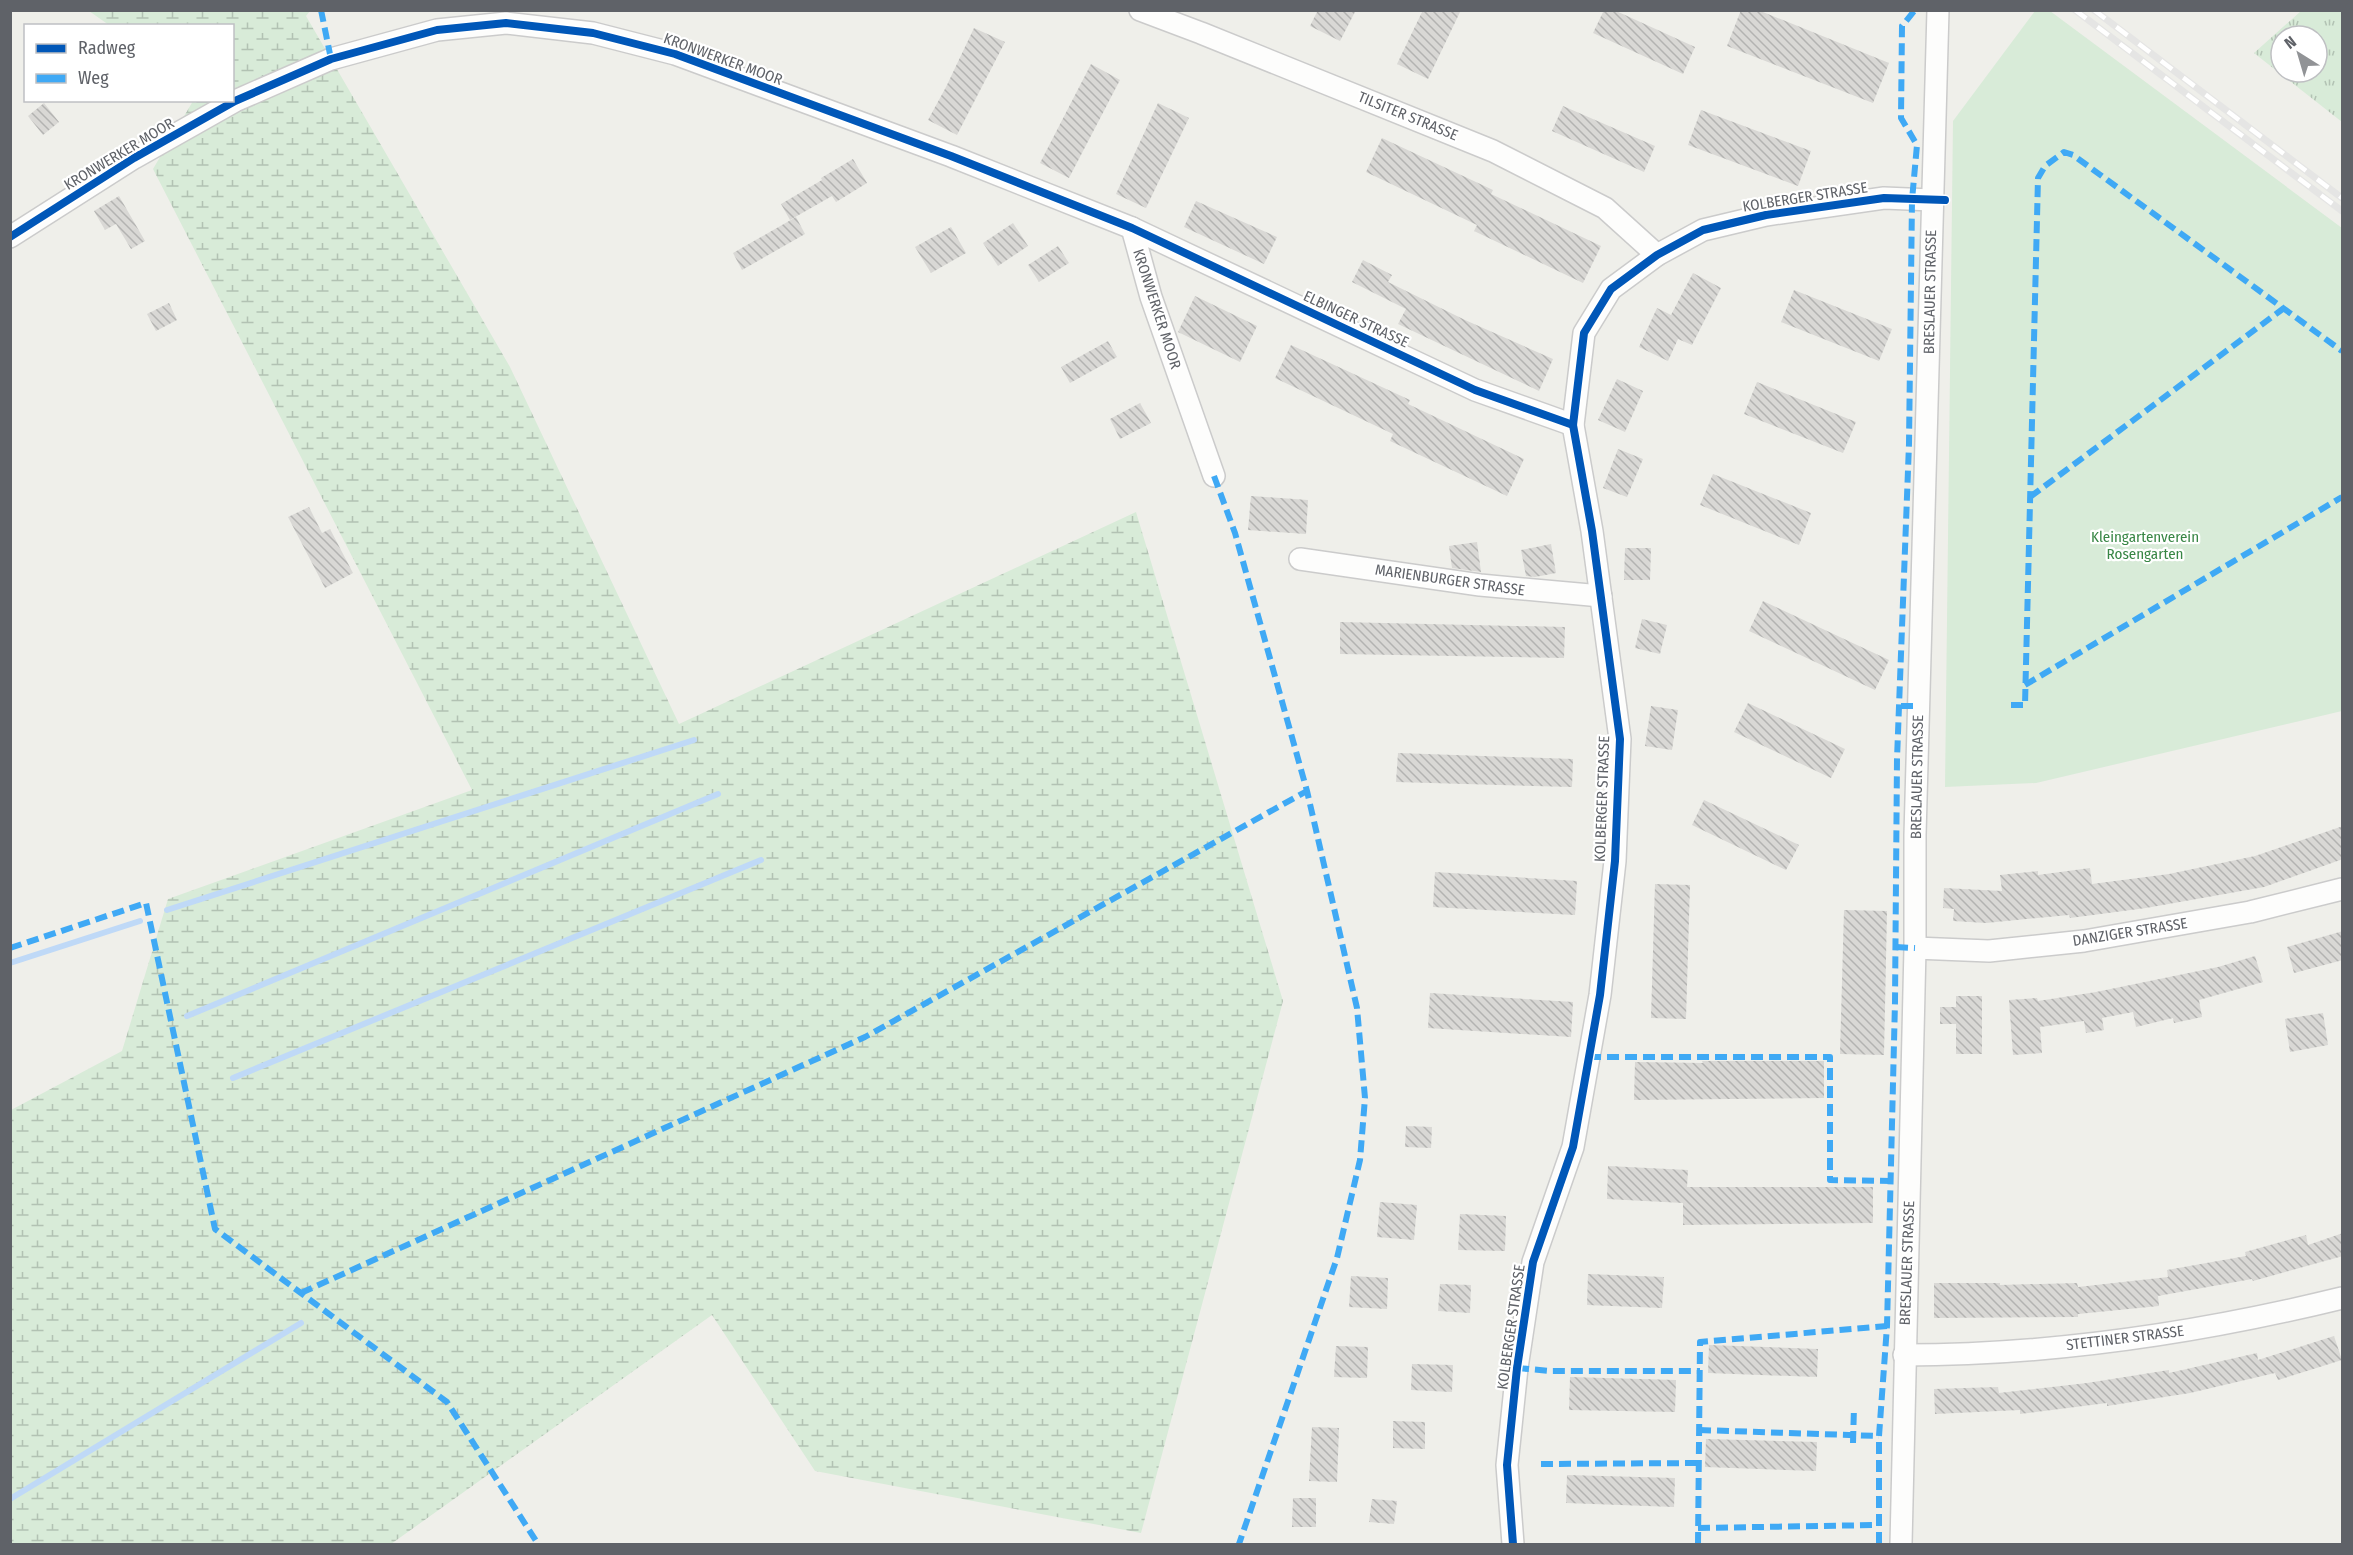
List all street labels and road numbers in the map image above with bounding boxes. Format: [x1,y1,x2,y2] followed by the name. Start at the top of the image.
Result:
[661,29,785,89] street label: KRONWERKER MOOR
[1355,88,1461,144] street label: TILSITER STRASSE
[61,114,177,194] street label: KRONWERKER MOOR
[1741,178,1869,216] street label: KOLBERGER STRASSE
[1920,230,1940,354] street label: BRESLAUER STRASSE
[1129,247,1185,371] street label: KRONWERKER MOOR
[1300,287,1412,351] street label: ELBINGER STRASSE
[1374,561,1526,599] street label: MARIENBURGER STRASSE
[1907,715,1927,839] street label: BRESLAUER STRASSE
[1591,736,1613,862] street label: KOLBERGER STRASSE
[2071,914,2189,950] street label: DANZIGER STRASSE
[1896,1200,1918,1326] street label: BRESLAUER STRASSE
[1493,1263,1529,1391] street label: KOLBERGER STRASSE
[2065,1322,2185,1354] street label: STETTINER STRASSE

